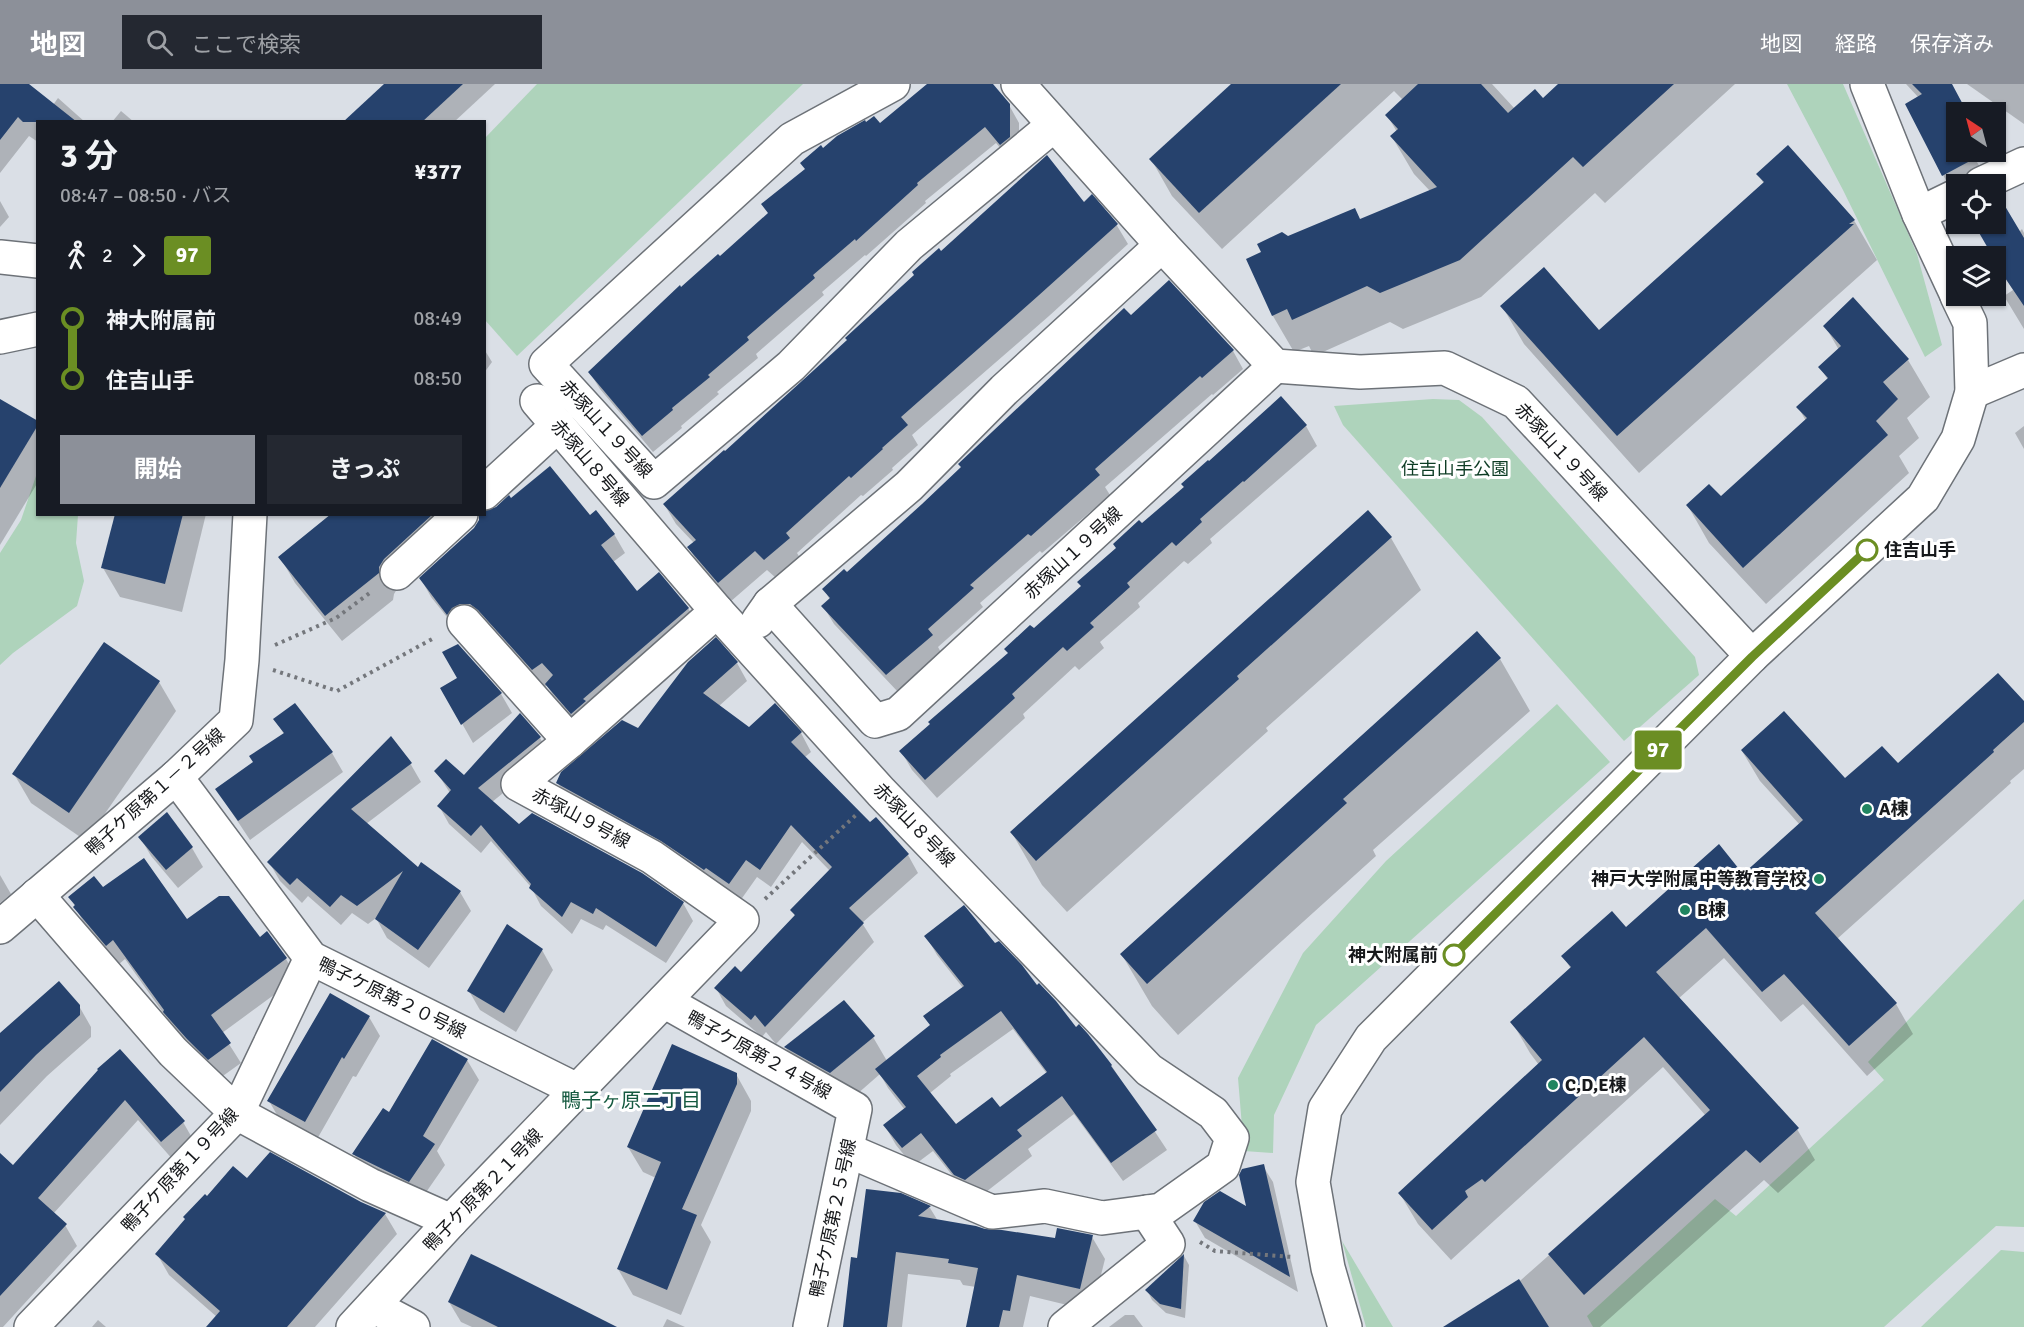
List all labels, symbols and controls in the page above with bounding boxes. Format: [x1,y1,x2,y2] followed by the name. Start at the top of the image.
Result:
[122,15,542,69] search box
[143,26,176,59] icon: search
[30,28,86,62] text: 地図
[191,31,301,58] text: ここで検索
[1760,31,1802,57] text: 地図
[1835,31,1877,57] text: 経路
[1910,31,1994,57] text: 保存済み
[1946,102,2006,162] north arrow
[1946,102,2006,306] map controls
[60,136,118,177] text: 3 分
[414,158,462,185] text: ¥377
[1946,174,2006,234] button: locate
[60,183,231,208] text: 08:47 – 08:50 · バス
[60,239,93,272] icon: walk
[122,239,155,272] icon: forward
[176,242,199,268] text: 97
[102,243,113,268] text: 2
[1946,246,2006,306] button: layers
[413,306,462,331] text: 08:49
[106,307,216,334] text: 神大附属前
[413,366,462,391] text: 08:50
[106,367,194,394] text: 住吉山手
[555,375,657,483] street label: 赤塚山１９号線
[1510,398,1612,506] street label: 赤塚山１９号線
[546,415,634,511] street label: 赤塚山８号線
[60,435,255,504] button: 開始
[267,435,462,504] button: きっぷ
[1401,458,1509,480] park label: 住吉山手公園
[1019,502,1127,604] street label: 赤塚山１９号線
[1856,539,1878,561] marker: 住吉山手
[1884,539,1956,561] place label: 住吉山手
[81,724,229,860] street label: 鴨子ケ原第１－２号線
[1631,730,1685,770] line badge: 97
[1647,737,1669,763] text: 97
[869,779,959,871] street label: 赤塚山８号線
[528,783,634,853] street label: 赤塚山９号線
[1879,798,1908,820] place label: A棟
[1860,802,1874,816] marker: A棟
[1591,868,1807,890] place label: 神戸大学附属中等教育学校
[1812,872,1826,886] marker: 神戸大学附属中等教育学校
[1697,899,1726,921] place label: B棟
[1678,903,1692,917] marker: B棟
[1348,944,1438,966] place label: 神大附属前
[1443,944,1465,966] marker: 神大附属前
[314,953,470,1043] street label: 鴨子ケ原第２０号線
[683,1006,835,1104] street label: 鴨子ケ原第２４号線
[1565,1074,1627,1096] place label: C,D,E棟
[1546,1078,1560,1092] marker: C,D,E棟
[561,1088,701,1113] district label: 鴨子ヶ原二丁目
[117,1103,243,1237] street label: 鴨子ケ原第１９号線
[419,1124,547,1256] street label: 鴨子ケ原第２１号線
[805,1136,861,1300] street label: 鴨子ケ原第２５号線

